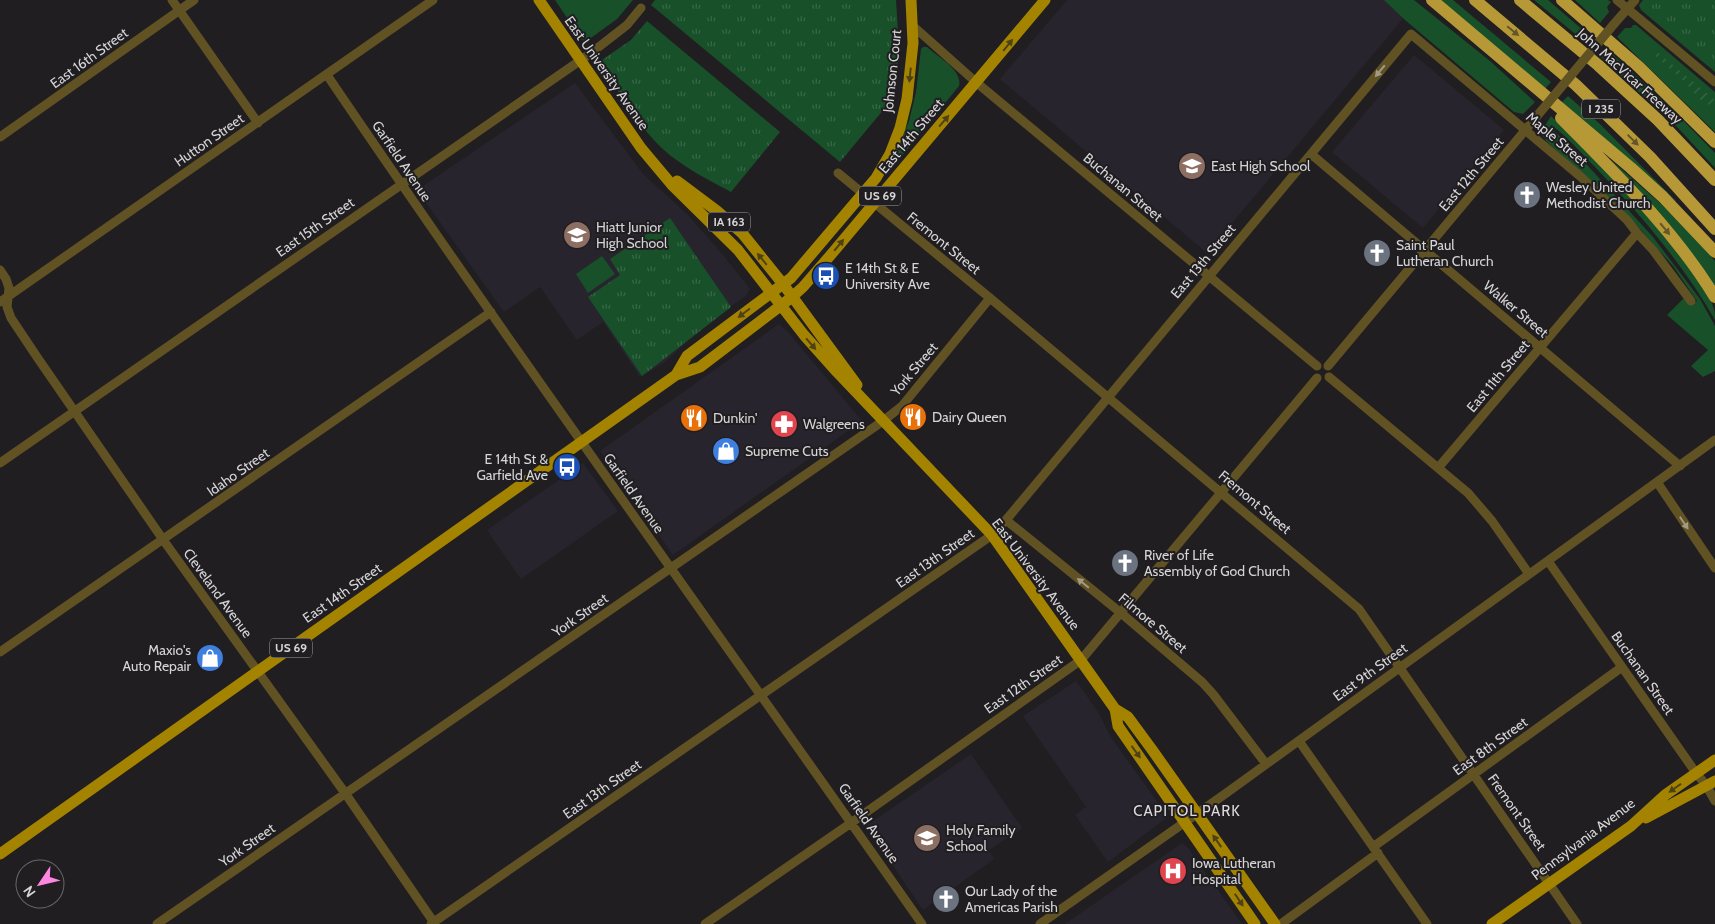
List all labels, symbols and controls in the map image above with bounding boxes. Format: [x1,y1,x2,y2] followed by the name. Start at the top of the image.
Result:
[561,12,653,134] street label: East University Avenue
[46,23,132,92] street label: East 16th Street
[1573,23,1686,128] street label: John MacVicar Freeway
[1507,25,1519,36] one-way arrow
[879,28,905,114] street label: Johnson Court
[1002,39,1013,52] one-way arrow
[1374,64,1385,77] one-way arrow
[906,67,914,83] one-way arrow
[874,95,948,177] street label: East 14th Street
[1582,100,1620,118] road number: I 235
[1522,108,1592,170] street label: Maple Street
[171,109,248,171] street label: Hutton Street
[938,115,949,128] one-way arrow
[368,117,436,205] street label: Garfield Avenue
[1435,133,1507,215] street label: East 12th Street
[1627,134,1639,146] one-way arrow
[1080,149,1166,226] street label: Buchanan Street
[1177,151,1207,181] school or university icon: East High School
[1211,157,1311,175] place label: East High School
[1546,178,1651,212] place label: Wesley United Methodist Church
[1512,180,1542,210] church icon: Wesley United Methodist Church
[859,187,901,206] road number: US 69
[272,193,358,261] street label: East 15th Street
[903,208,985,278] street label: Fremont Street
[708,212,750,232] road number: IA 163
[596,218,668,252] place label: Hiatt Junior High School
[562,220,592,250] school or university icon: Hiatt Junior High School
[1167,220,1240,302] street label: East 13th Street
[1659,222,1670,235] one-way arrow
[1396,236,1493,270] place label: Saint Paul Lutheran Church
[1362,238,1392,268] church icon: Saint Paul Lutheran Church
[833,239,844,252] one-way arrow
[757,252,768,265] one-way arrow
[845,259,930,293] place label: E 14th St & E University Ave
[811,261,841,291] bus stop icon: E 14th St & E University Ave
[1480,277,1552,342] street label: Walker Street
[737,308,751,318] one-way arrow
[1463,336,1534,416] street label: East 11th Street
[806,337,817,350] one-way arrow
[886,338,942,400] street label: York Street
[898,402,928,432] restaurant icon: Dairy Queen
[679,403,709,433] restaurant icon: Dunkin'
[932,408,1007,426] place label: Dairy Queen
[713,409,757,427] place label: Dunkin'
[769,409,799,439] pharmacy icon: Walgreens
[803,415,865,433] place label: Walgreens
[711,436,741,466] shop icon: Supreme Cuts
[745,442,829,460] place label: Supreme Cuts
[203,444,273,500] street label: Idaho Street
[600,449,668,537] street label: Garfield Avenue
[476,450,548,484] place label: E 14th St & Garfield Ave
[552,452,582,482] bus stop icon: E 14th St & Garfield Ave
[1215,466,1295,538] street label: Fremont Street
[988,515,1084,633] street label: East University Avenue
[1679,516,1689,529] one-way arrow
[892,524,978,592] street label: East 13th Street
[180,545,256,641] street label: Cleveland Avenue
[1144,546,1290,580] place label: River of Life Assembly of God Church
[1110,548,1140,578] church icon: River of Life Assembly of God Church
[299,559,385,627] street label: East 14th Street
[1077,577,1090,588] one-way arrow
[548,589,612,641] street label: York Street
[1115,589,1191,657] street label: Filmore Street
[1608,628,1679,718] street label: Buchanan Street
[270,638,312,658] road number: US 69
[1329,639,1411,705] street label: East 9th Street
[122,641,192,675] place label: Maxio's Auto Repair
[195,643,225,673] shop icon: Maxio's Auto Repair
[980,650,1066,718] street label: East 12th Street
[1449,713,1531,779] street label: East 8th Street
[1131,745,1141,759] one-way arrow
[559,755,645,823] street label: East 13th Street
[1484,770,1550,854] street label: Fremont Street
[835,779,903,867] street label: Garfield Avenue
[1668,783,1682,793] one-way arrow
[1528,794,1638,884] street label: Pennsylvania Avenue
[1133,802,1241,820] district label: CAPITOL PARK
[215,819,279,871] street label: York Street
[946,821,1016,855] place label: Holy Family School
[912,823,942,853] school or university icon: Holy Family School
[1212,834,1222,848] one-way arrow
[1192,854,1276,888] place label: Iowa Lutheran Hospital
[1158,856,1188,886] hospital icon: Iowa Lutheran Hospital
[15,859,65,909] north arrow
[19,882,40,901] text: N
[965,882,1058,916] place label: Our Lady of the Americas Parish
[931,884,961,914] church icon: Our Lady of the Americas Parish
[1234,893,1244,907] one-way arrow

